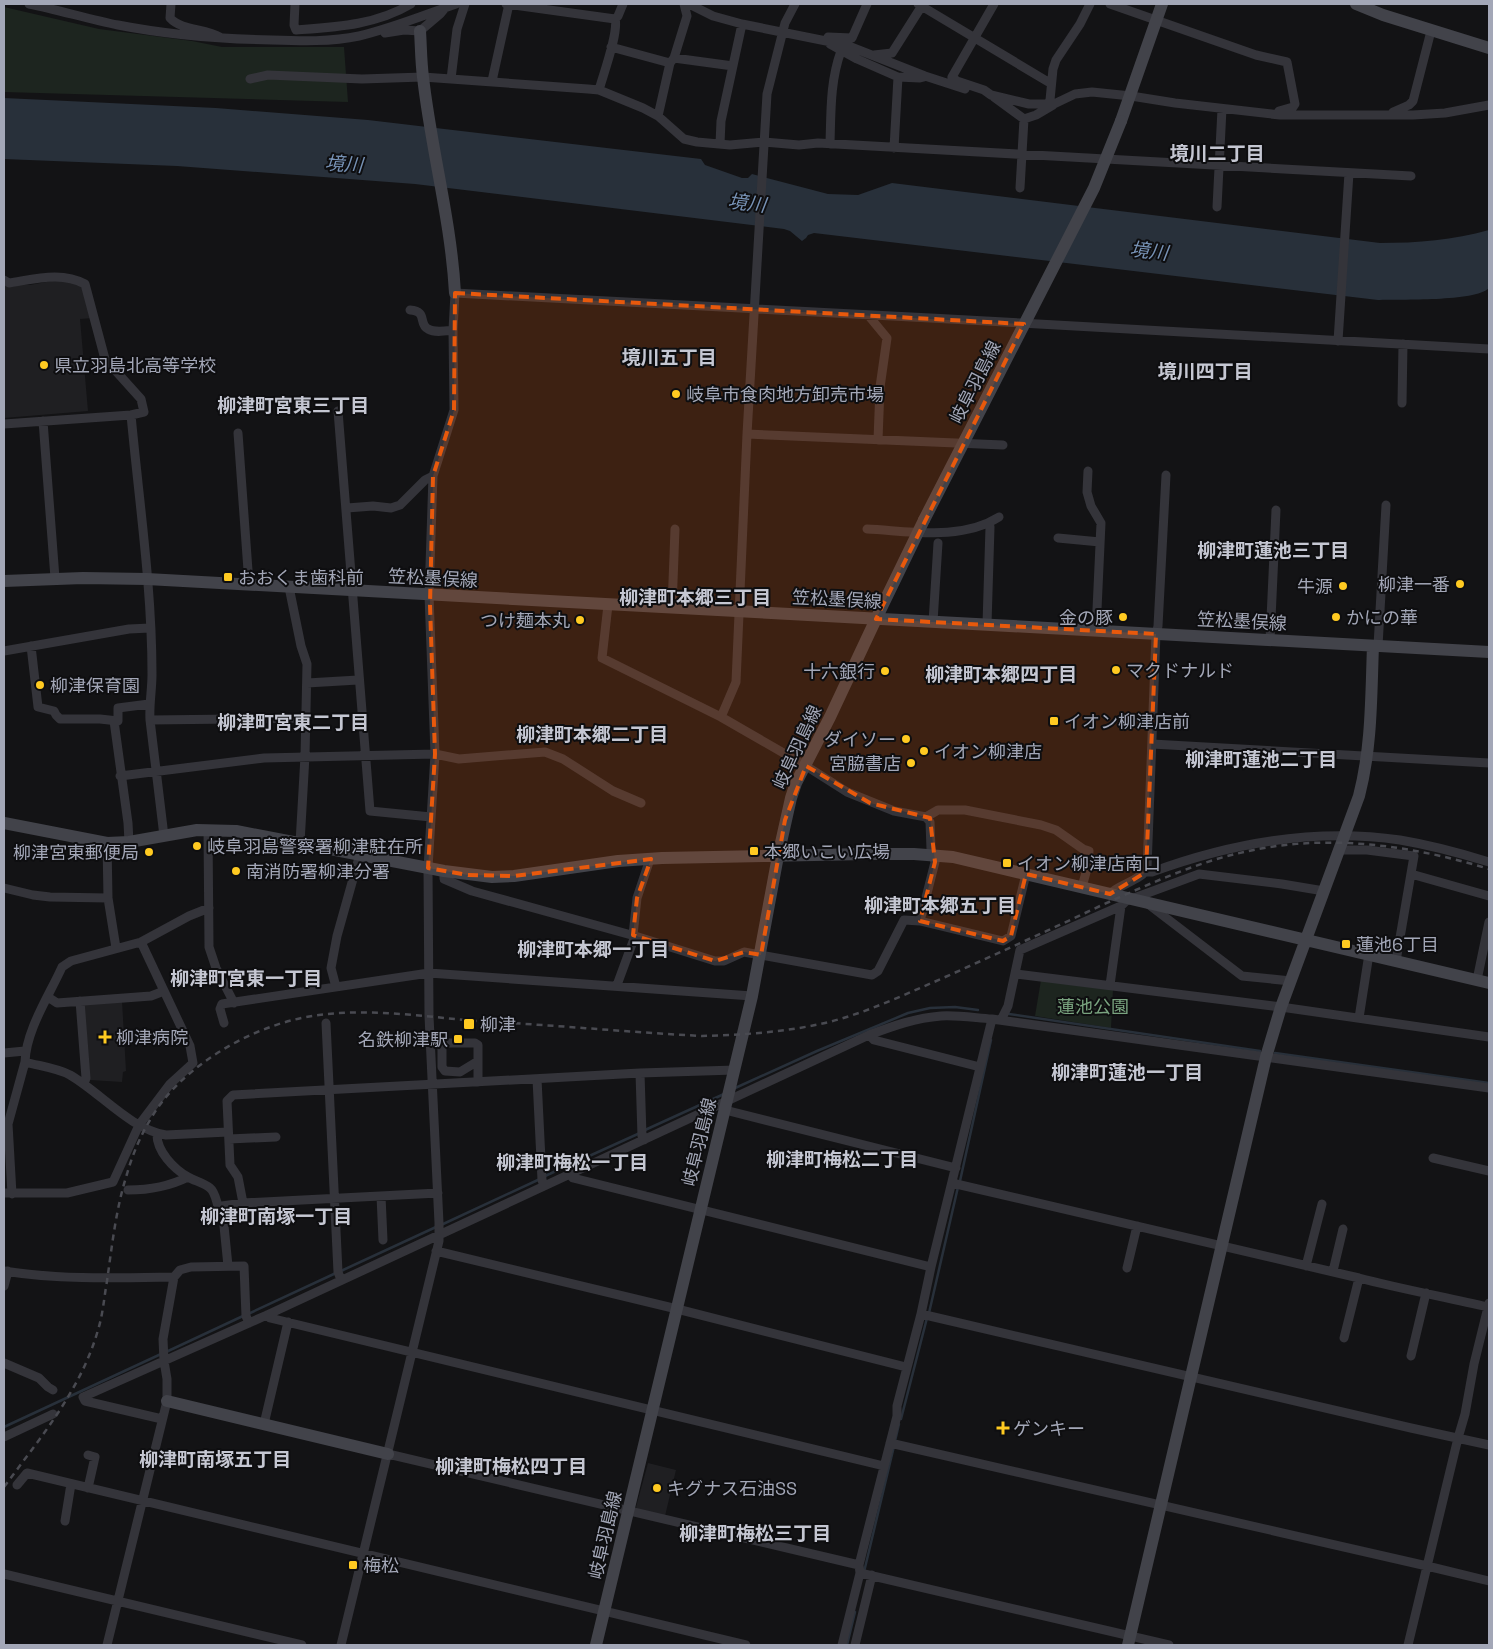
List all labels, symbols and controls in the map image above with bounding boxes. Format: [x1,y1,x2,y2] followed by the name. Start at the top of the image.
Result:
[1169,141,1265,166] district label: 境川二丁目
[324,150,366,178] water label: 境川
[727,188,769,218] water label: 境川
[1129,236,1171,266] water label: 境川
[944,337,1006,427] street label: 岐阜羽島線
[621,345,717,370] district label: 境川五丁目
[54,354,216,377] place label: 県立羽島北高等学校
[38,359,50,371] marker: 県立羽島北高等学校
[1157,359,1253,384] district label: 境川四丁目
[686,383,884,406] place label: 岐阜市食肉地方卸売市場
[670,388,682,400] marker: 岐阜市食肉地方卸売市場
[217,393,369,418] district label: 柳津町宮東三丁目
[1197,538,1349,563] district label: 柳津町蓮池三丁目
[387,564,479,592] street label: 笠松墨俣線
[238,566,364,589] place label: おおくま歯科前
[222,571,234,583] marker: おおくま歯科前
[1378,573,1450,596] place label: 柳津一番
[1297,575,1333,598] place label: 牛源
[1454,578,1466,590] marker: 柳津一番
[1337,580,1349,592] marker: 牛源
[619,585,771,610] district label: 柳津町本郷三丁目
[791,585,883,613] street label: 笠松墨俣線
[1059,606,1113,629] place label: 金の豚
[1346,606,1418,629] place label: かにの華
[1196,607,1288,635] street label: 笠松墨俣線
[480,609,570,632] place label: つけ麺本丸
[1117,611,1129,623] marker: 金の豚
[1330,611,1342,623] marker: かにの華
[574,614,586,626] marker: つけ麺本丸
[1126,659,1234,682] place label: マクドナルド
[803,660,875,683] place label: 十六銀行
[925,662,1077,687] district label: 柳津町本郷四丁目
[1110,664,1122,676] marker: マクドナルド
[879,665,891,677] marker: 十六銀行
[50,674,140,697] place label: 柳津保育園
[34,679,46,691] marker: 柳津保育園
[768,701,826,793] street label: 岐阜羽島線
[217,710,369,735] district label: 柳津町宮東二丁目
[1064,710,1190,733] place label: イオン柳津店前
[1048,715,1060,727] marker: イオン柳津店前
[516,722,668,747] district label: 柳津町本郷二丁目
[824,728,896,751] place label: ダイソー
[900,733,912,745] marker: ダイソー
[934,740,1042,763] place label: イオン柳津店
[918,745,930,757] marker: イオン柳津店
[1185,747,1337,772] district label: 柳津町蓮池二丁目
[829,752,901,775] place label: 宮脇書店
[905,757,917,769] marker: 宮脇書店
[207,835,423,858] place label: 岐阜羽島警察署柳津駐在所
[191,840,203,852] marker: 岐阜羽島警察署柳津駐在所
[764,840,890,863] place label: 本郷いこい広場
[13,841,139,864] place label: 柳津宮東郵便局
[748,845,760,857] marker: 本郷いこい広場
[143,846,155,858] marker: 柳津宮東郵便局
[1017,852,1161,875] place label: イオン柳津店南口
[1001,857,1013,869] marker: イオン柳津店南口
[246,860,390,883] place label: 南消防署柳津分署
[230,865,242,877] marker: 南消防署柳津分署
[864,893,1016,918] district label: 柳津町本郷五丁目
[1356,933,1439,956] place label: 蓮池6丁目
[517,937,669,962] district label: 柳津町本郷一丁目
[1340,938,1352,950] marker: 蓮池6丁目
[170,966,322,991] district label: 柳津町宮東一丁目
[1057,995,1129,1018] park label: 蓮池公園
[480,1013,516,1036] place label: 柳津
[462,1017,476,1031] marker: 柳津
[116,1026,188,1049] place label: 柳津病院
[358,1028,448,1051] place label: 名鉄柳津駅
[98,1030,112,1044] marker: 柳津病院
[452,1033,464,1045] marker: 名鉄柳津駅
[1051,1060,1203,1085] district label: 柳津町蓮池一丁目
[677,1096,721,1188] street label: 岐阜羽島線
[766,1147,918,1172] district label: 柳津町梅松二丁目
[496,1150,648,1175] district label: 柳津町梅松一丁目
[200,1204,352,1229] district label: 柳津町南塚一丁目
[1013,1417,1085,1440] place label: ゲンキー
[997,1422,1009,1434] marker: ゲンキー
[139,1447,291,1472] district label: 柳津町南塚五丁目
[435,1454,587,1479] district label: 柳津町梅松四丁目
[667,1477,797,1500] place label: キグナス石油SS
[651,1482,663,1494] marker: キグナス石油SS
[584,1489,626,1581] street label: 岐阜羽島線
[679,1521,831,1546] district label: 柳津町梅松三丁目
[363,1554,399,1577] place label: 梅松
[347,1559,359,1571] marker: 梅松

